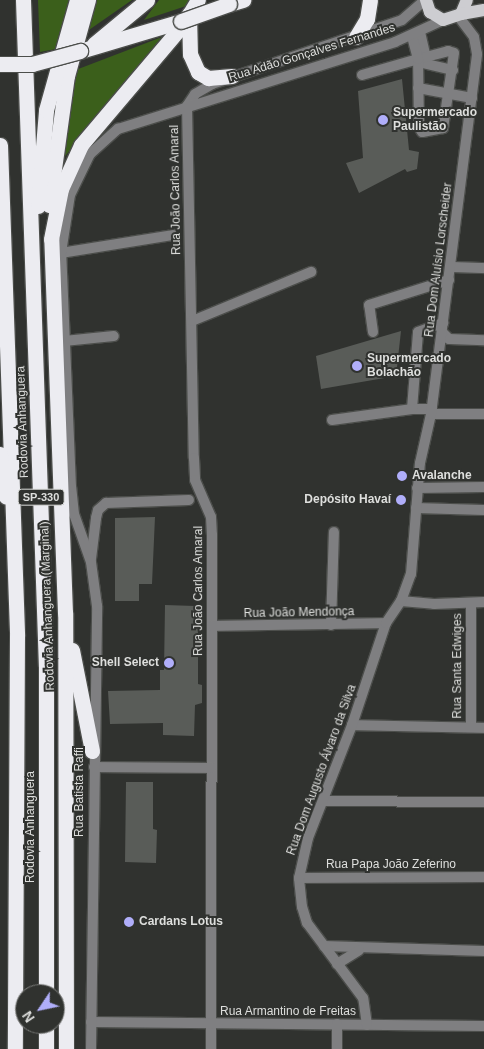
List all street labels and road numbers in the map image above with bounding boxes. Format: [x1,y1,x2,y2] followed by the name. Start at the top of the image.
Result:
[227,21,397,85] street label: Rua Adão Gonçalves Fernandes
[168,125,184,255] street label: Rua João Carlos Amaral
[422,182,456,338] street label: Rua Dom Aluísio Lorscheider
[14,365,32,479] street label: Rodovia Anhanguera
[17,488,65,506] road number: SP-330
[38,521,58,691] street label: Rodovia Anhanguera (Marginal)
[192,526,206,656] street label: Rua João Carlos Amaral
[244,605,354,621] street label: Rua João Mendonça
[451,613,465,719] street label: Rua Santa Edwiges
[284,682,360,858] street label: Rua Dom Augusto Álvaro da Silva
[73,747,87,837] street label: Rua Batista Raffi
[24,771,38,883] street label: Rodovia Anhanguera
[326,858,456,872] street label: Rua Papa João Zeferino
[220,1005,356,1019] street label: Rua Armantino de Freitas

